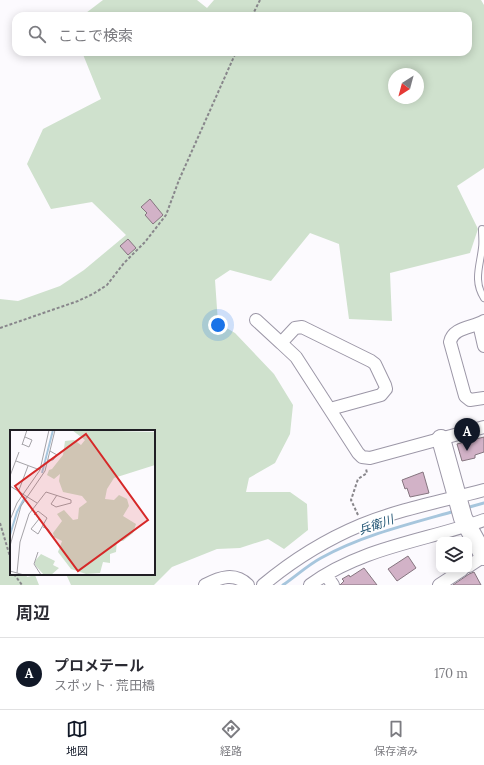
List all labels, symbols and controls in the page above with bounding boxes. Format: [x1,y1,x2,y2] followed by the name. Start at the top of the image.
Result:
[12,12,472,56] search box
[26,23,48,45] icon: search
[58,26,133,45] text: ここで検索
[388,68,424,104] north arrow
[208,315,228,335] your location
[454,418,480,451] pin: A
[10,430,155,575] inset map
[356,511,397,537] water label: 兵衛川
[436,537,472,573] map controls
[436,537,472,573] button: layers
[16,602,50,624] text: 周辺
[54,656,144,675] text: プロメテール
[25,665,33,682] text: A
[434,665,468,682] text: 170 m
[54,677,155,694] text: スポット · 荒田橋
[66,718,88,758] tab: 地図
[220,718,242,758] tab: 経路
[374,718,418,758] tab: 保存済み

